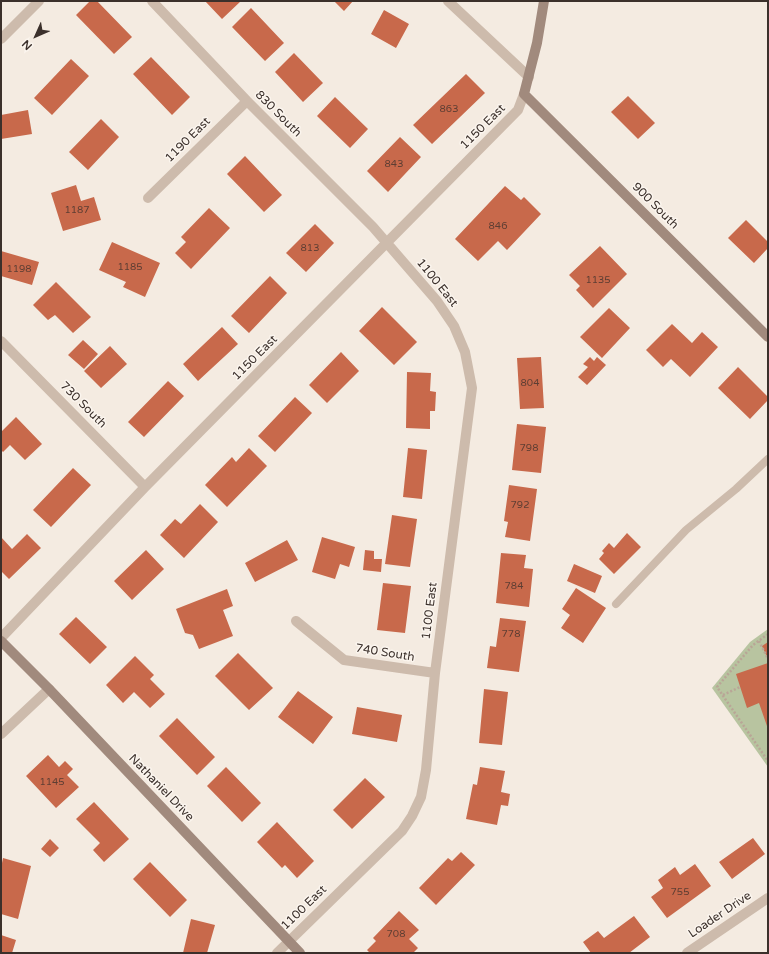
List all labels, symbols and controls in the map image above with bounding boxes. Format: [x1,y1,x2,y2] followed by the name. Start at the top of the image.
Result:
[16,16,56,56] north arrow
[19,37,35,53] text: N
[252,88,304,140] street label: 830 South
[457,101,509,153] street label: 1150 East
[440,103,458,115] house number: 863
[162,114,214,166] street label: 1190 East
[385,158,403,170] house number: 843
[629,180,681,232] street label: 900 South
[64,204,90,216] house number: 1187
[489,220,507,232] house number: 846
[301,242,319,254] house number: 813
[413,256,461,310] street label: 1100 East
[117,261,143,273] house number: 1185
[6,263,32,275] house number: 1198
[585,274,611,286] house number: 1135
[229,332,281,384] street label: 1150 East
[521,377,539,389] house number: 804
[57,379,109,431] street label: 730 South
[520,442,538,454] house number: 798
[511,499,529,511] house number: 792
[505,580,523,592] house number: 784
[419,581,441,641] street label: 1100 East
[502,628,520,640] house number: 778
[354,641,416,665] street label: 740 South
[125,751,197,825] street label: Nathaniel Drive
[39,776,65,788] house number: 1145
[278,883,330,933] street label: 1100 East
[671,886,689,898] house number: 755
[686,889,754,941] street label: Loader Drive
[387,928,405,940] house number: 708

